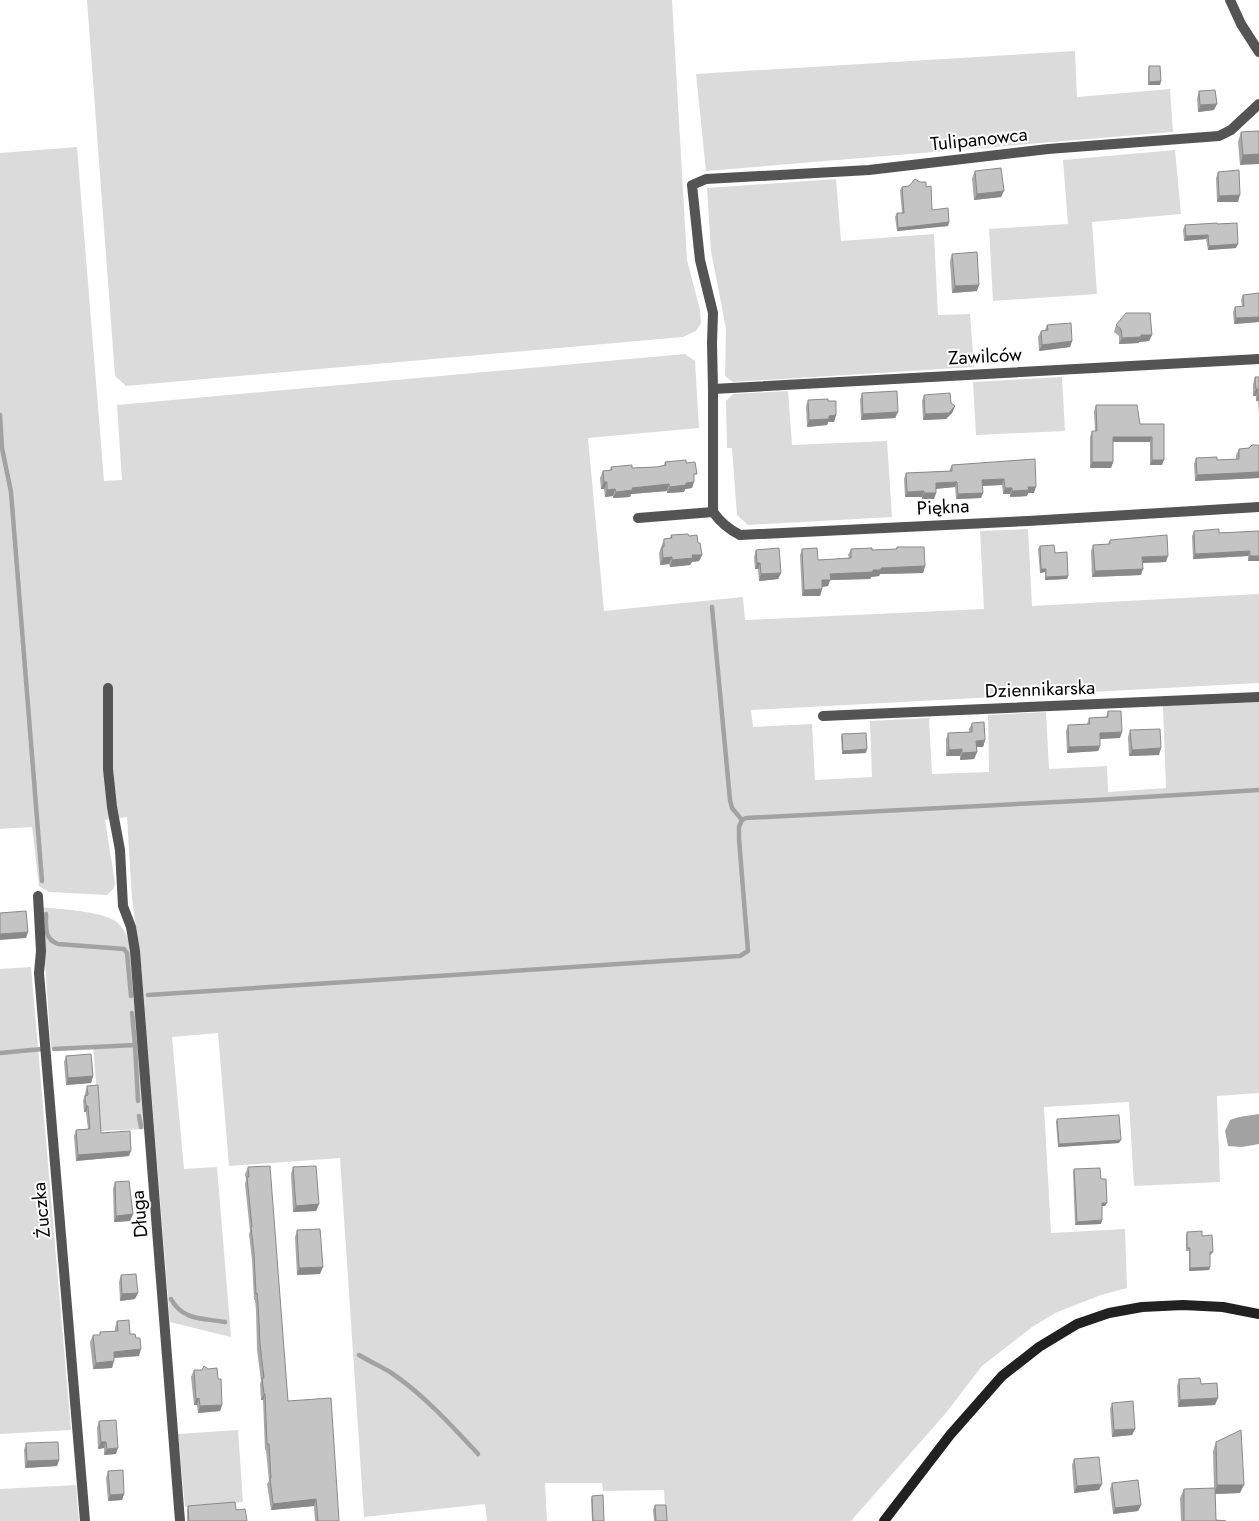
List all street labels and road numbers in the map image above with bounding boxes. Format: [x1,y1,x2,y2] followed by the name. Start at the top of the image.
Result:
[929,120,1029,158] street label: Tulipanowca
[947,341,1023,371] street label: Zawilców
[916,492,970,522] street label: Piękna
[984,674,1096,704] street label: Dziennikarska
[25,1181,57,1239] street label: Żuczka
[123,1189,155,1239] street label: Długa

